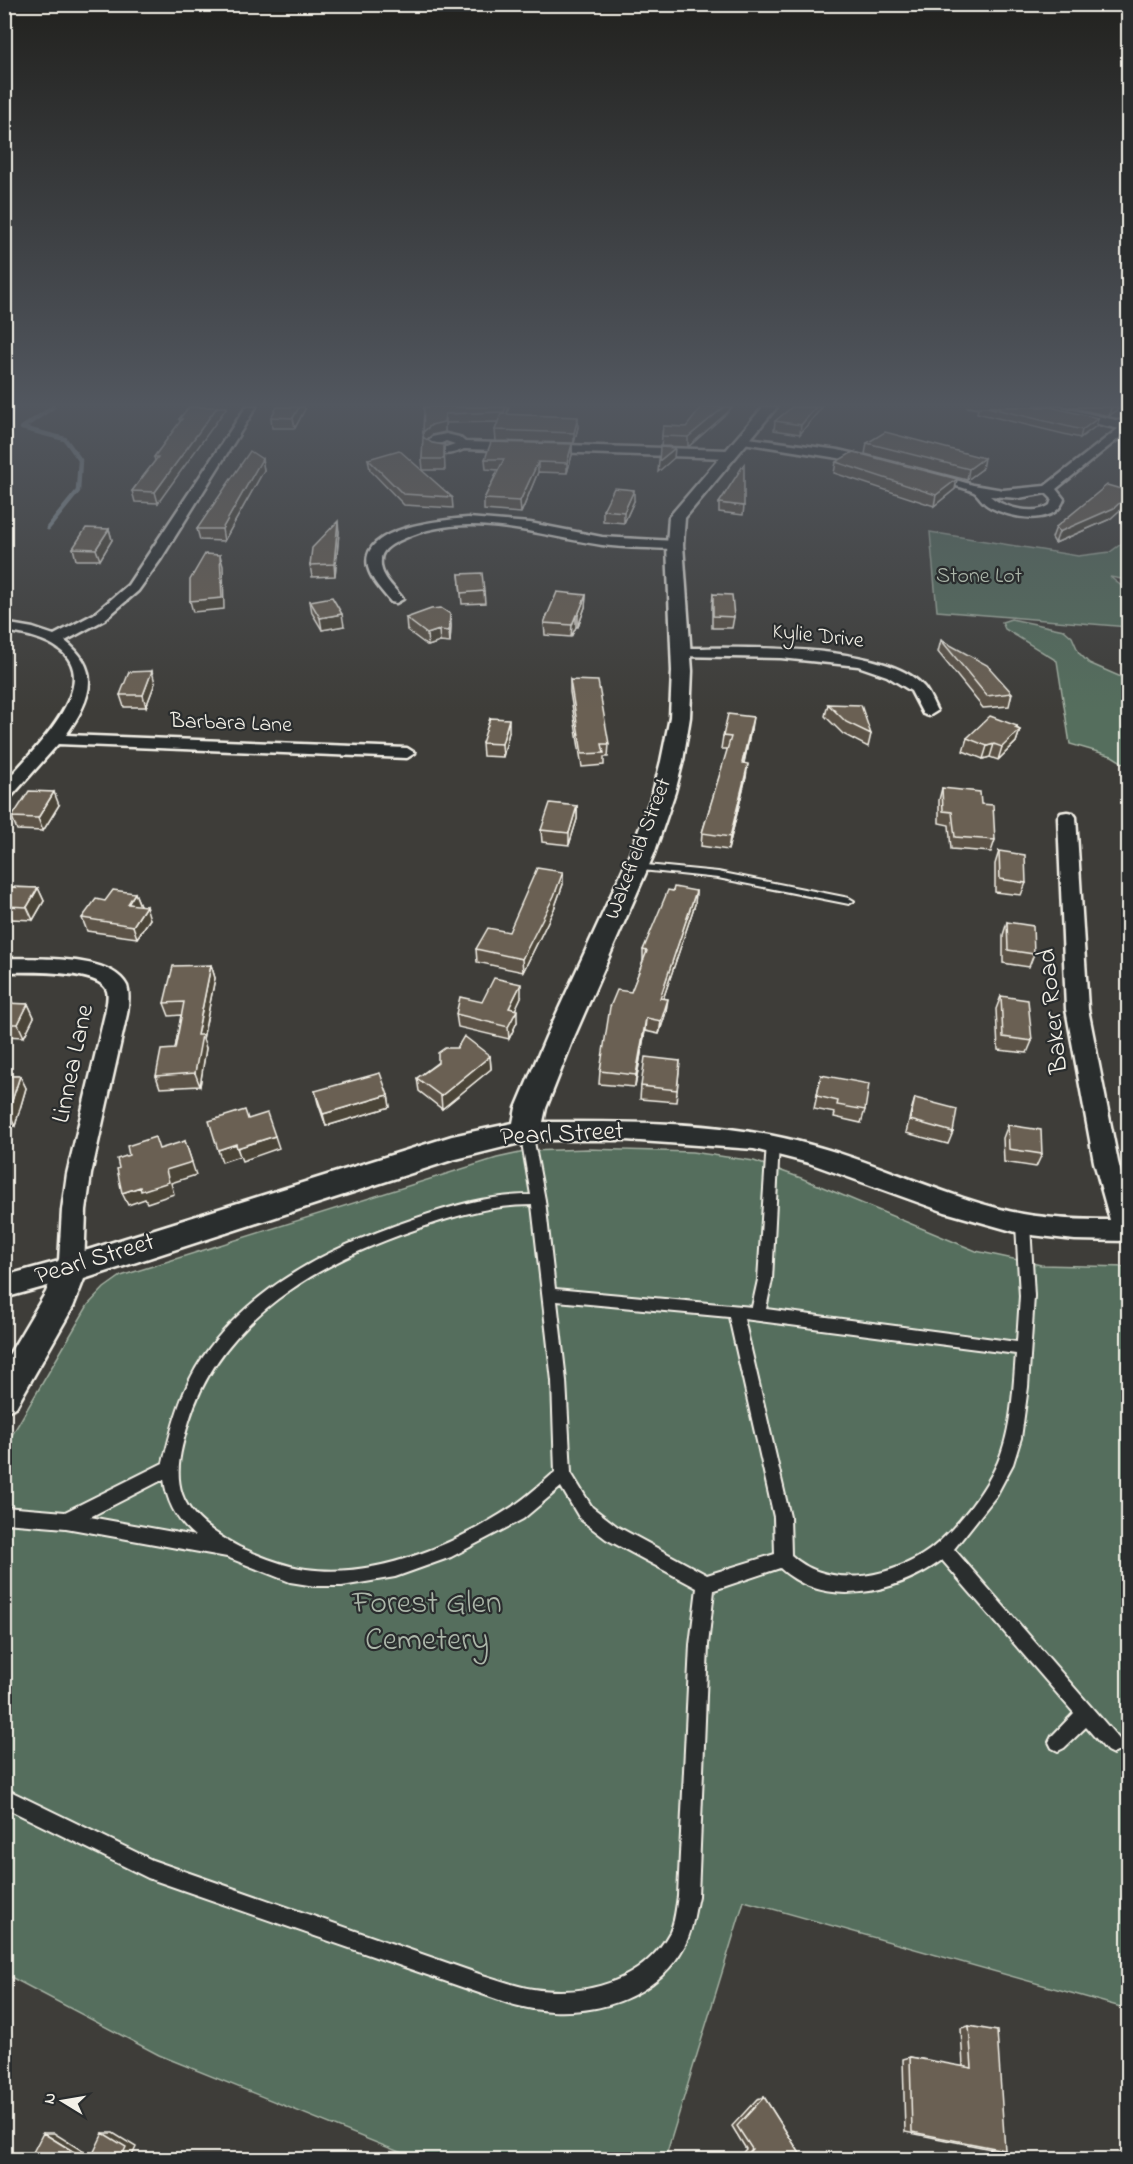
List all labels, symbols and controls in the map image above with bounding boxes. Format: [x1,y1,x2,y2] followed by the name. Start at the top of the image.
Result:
[936,561,1023,593] park label: Stone Lot
[771,616,865,659] street label: Kylie Drive
[169,706,293,742] street label: Barbara Lane
[597,773,681,924] street label: Wakefield Street
[1028,946,1080,1076] street label: Baker Road
[43,1001,105,1127] street label: Linnea Lane
[499,1113,625,1157] street label: Pearl Street
[30,1224,160,1296] street label: Pearl Street
[351,1581,502,1665] park label: Forest Glen Cemetery
[33,2071,93,2131] north arrow
[37,2091,63,2106] text: N

